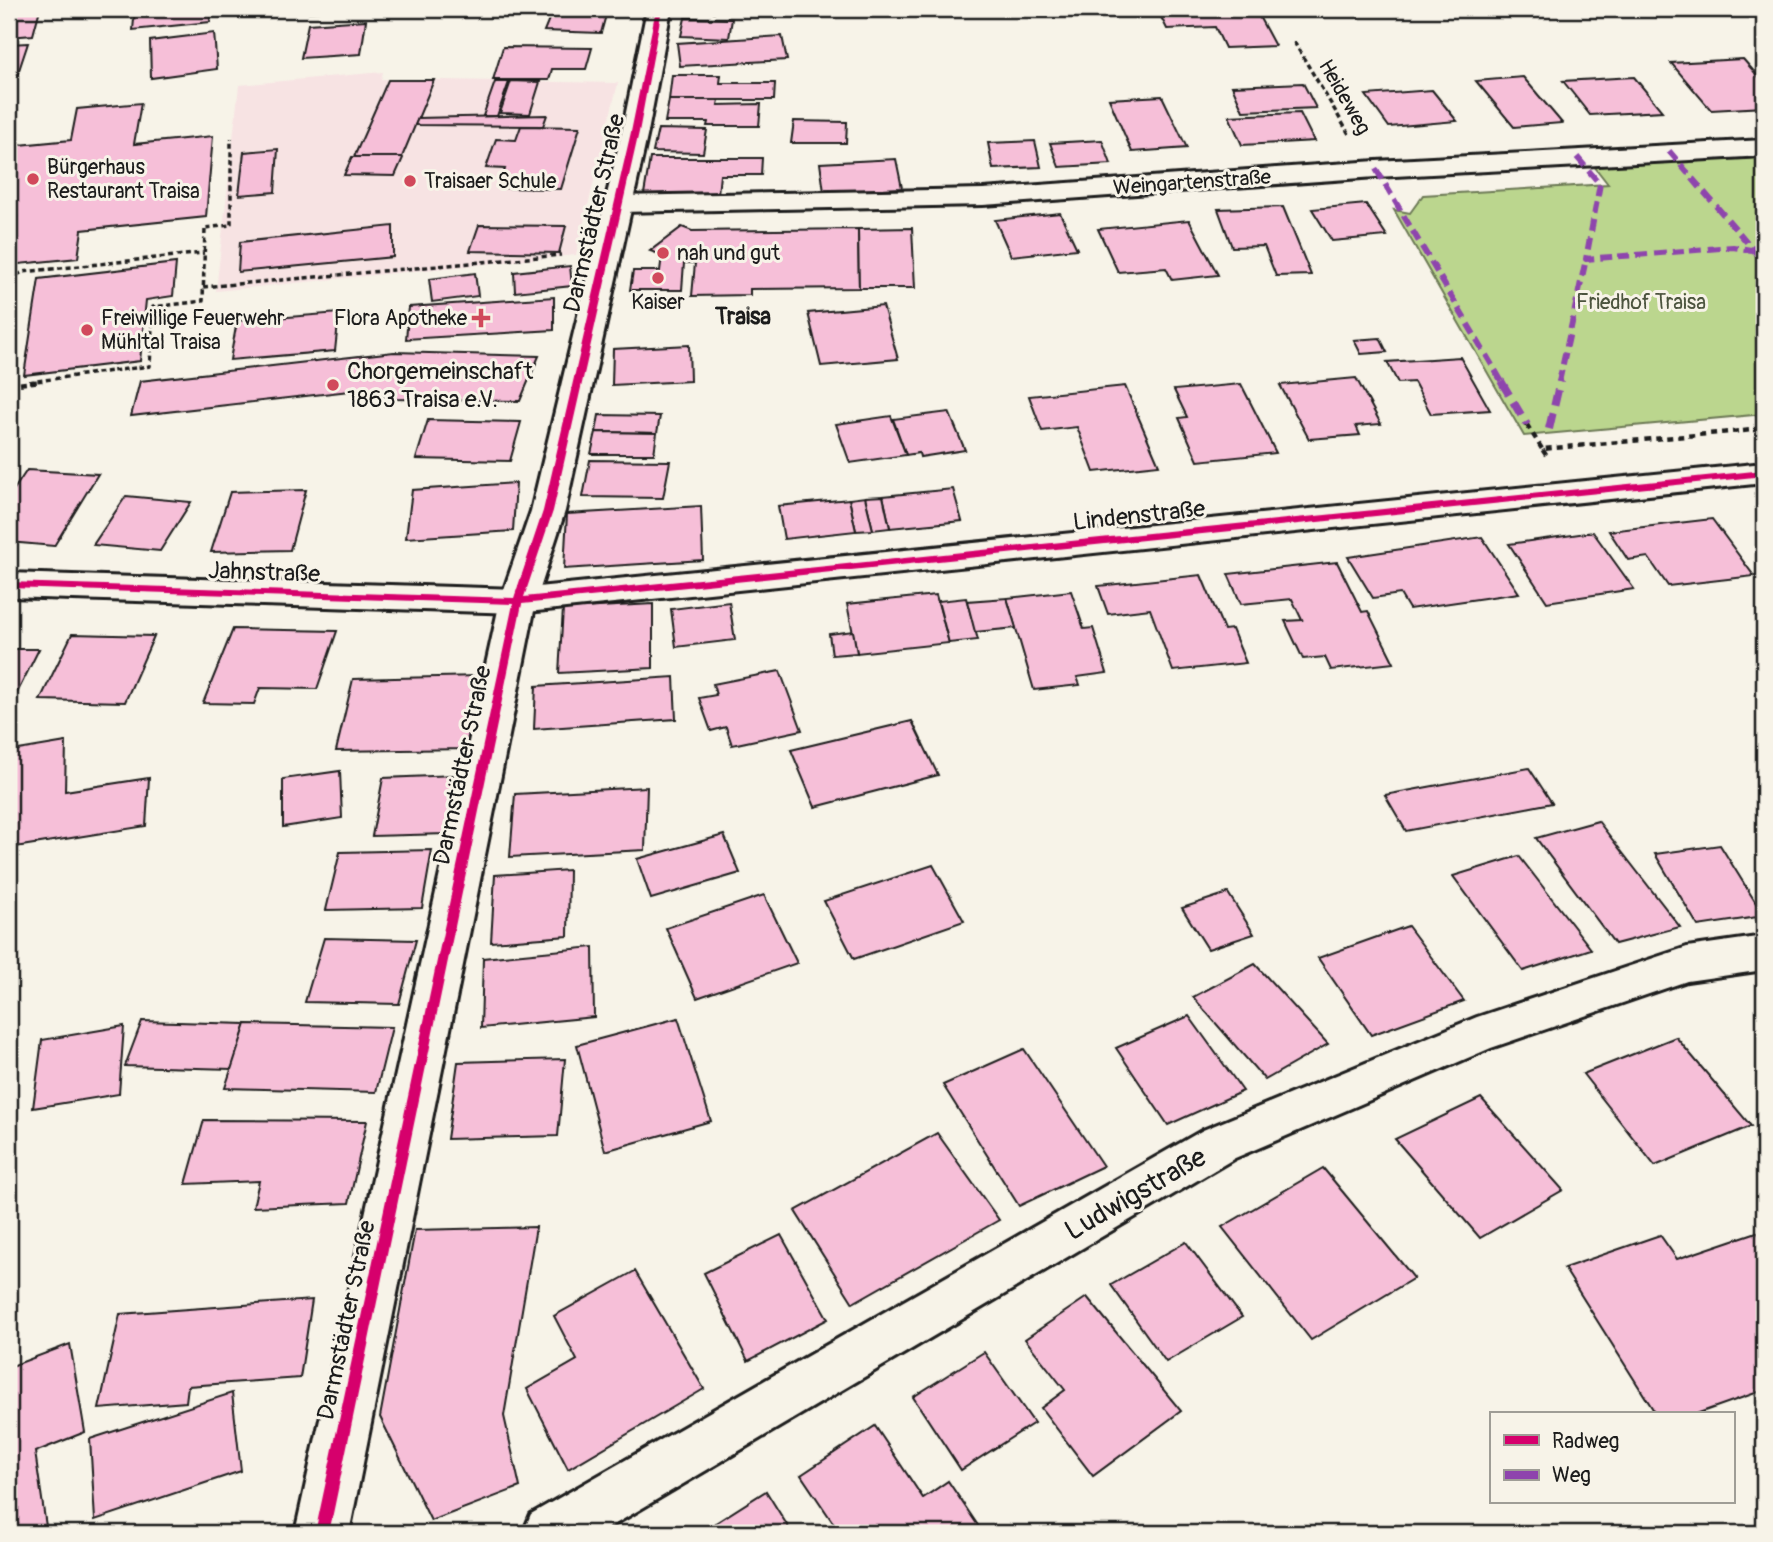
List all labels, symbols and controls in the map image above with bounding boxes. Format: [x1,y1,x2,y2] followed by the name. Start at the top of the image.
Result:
[1312,55,1377,140] street label: Heideweg
[558,111,631,315] street label: Darmstädter Straße
[47,154,200,205] place label: Bürgerhaus Restaurant Traisa
[1112,163,1273,201] street label: Weingartenstraße
[424,168,557,195] place label: Traisaer Schule
[25,171,41,187] marker: Bürgerhaus Restaurant Traisa
[402,173,418,189] marker: Traisaer Schule
[677,240,780,267] place label: nah und gut
[655,245,671,261] marker: nah und gut
[650,270,666,286] marker: Kaiser
[631,289,685,316] place label: Kaiser
[1576,289,1706,316] park label: Friedhof Traisa
[714,302,771,331] district label: Traisa
[101,305,285,356] place label: Freiwillige Feuerwehr Mühltal Traisa
[334,305,468,332] place label: Flora Apotheke
[473,310,489,326] marker: Flora Apotheke
[79,322,95,338] marker: Freiwillige Feuerwehr Mühltal Traisa
[347,357,534,414] place label: Chorgemeinschaft 1863 Traisa e.V.
[325,377,341,393] marker: Chorgemeinschaft 1863 Traisa e.V.
[1072,494,1207,537] street label: Lindenstraße
[207,556,321,589] street label: Jahnstraße
[427,663,498,867] street label: Darmstädter Straße
[1059,1140,1213,1249] street label: Ludwigstraße
[311,1218,382,1422] street label: Darmstädter Straße
[1490,1412,1734,1504] legend
[1552,1428,1619,1455] text: Radweg
[1552,1462,1591,1489] text: Weg

